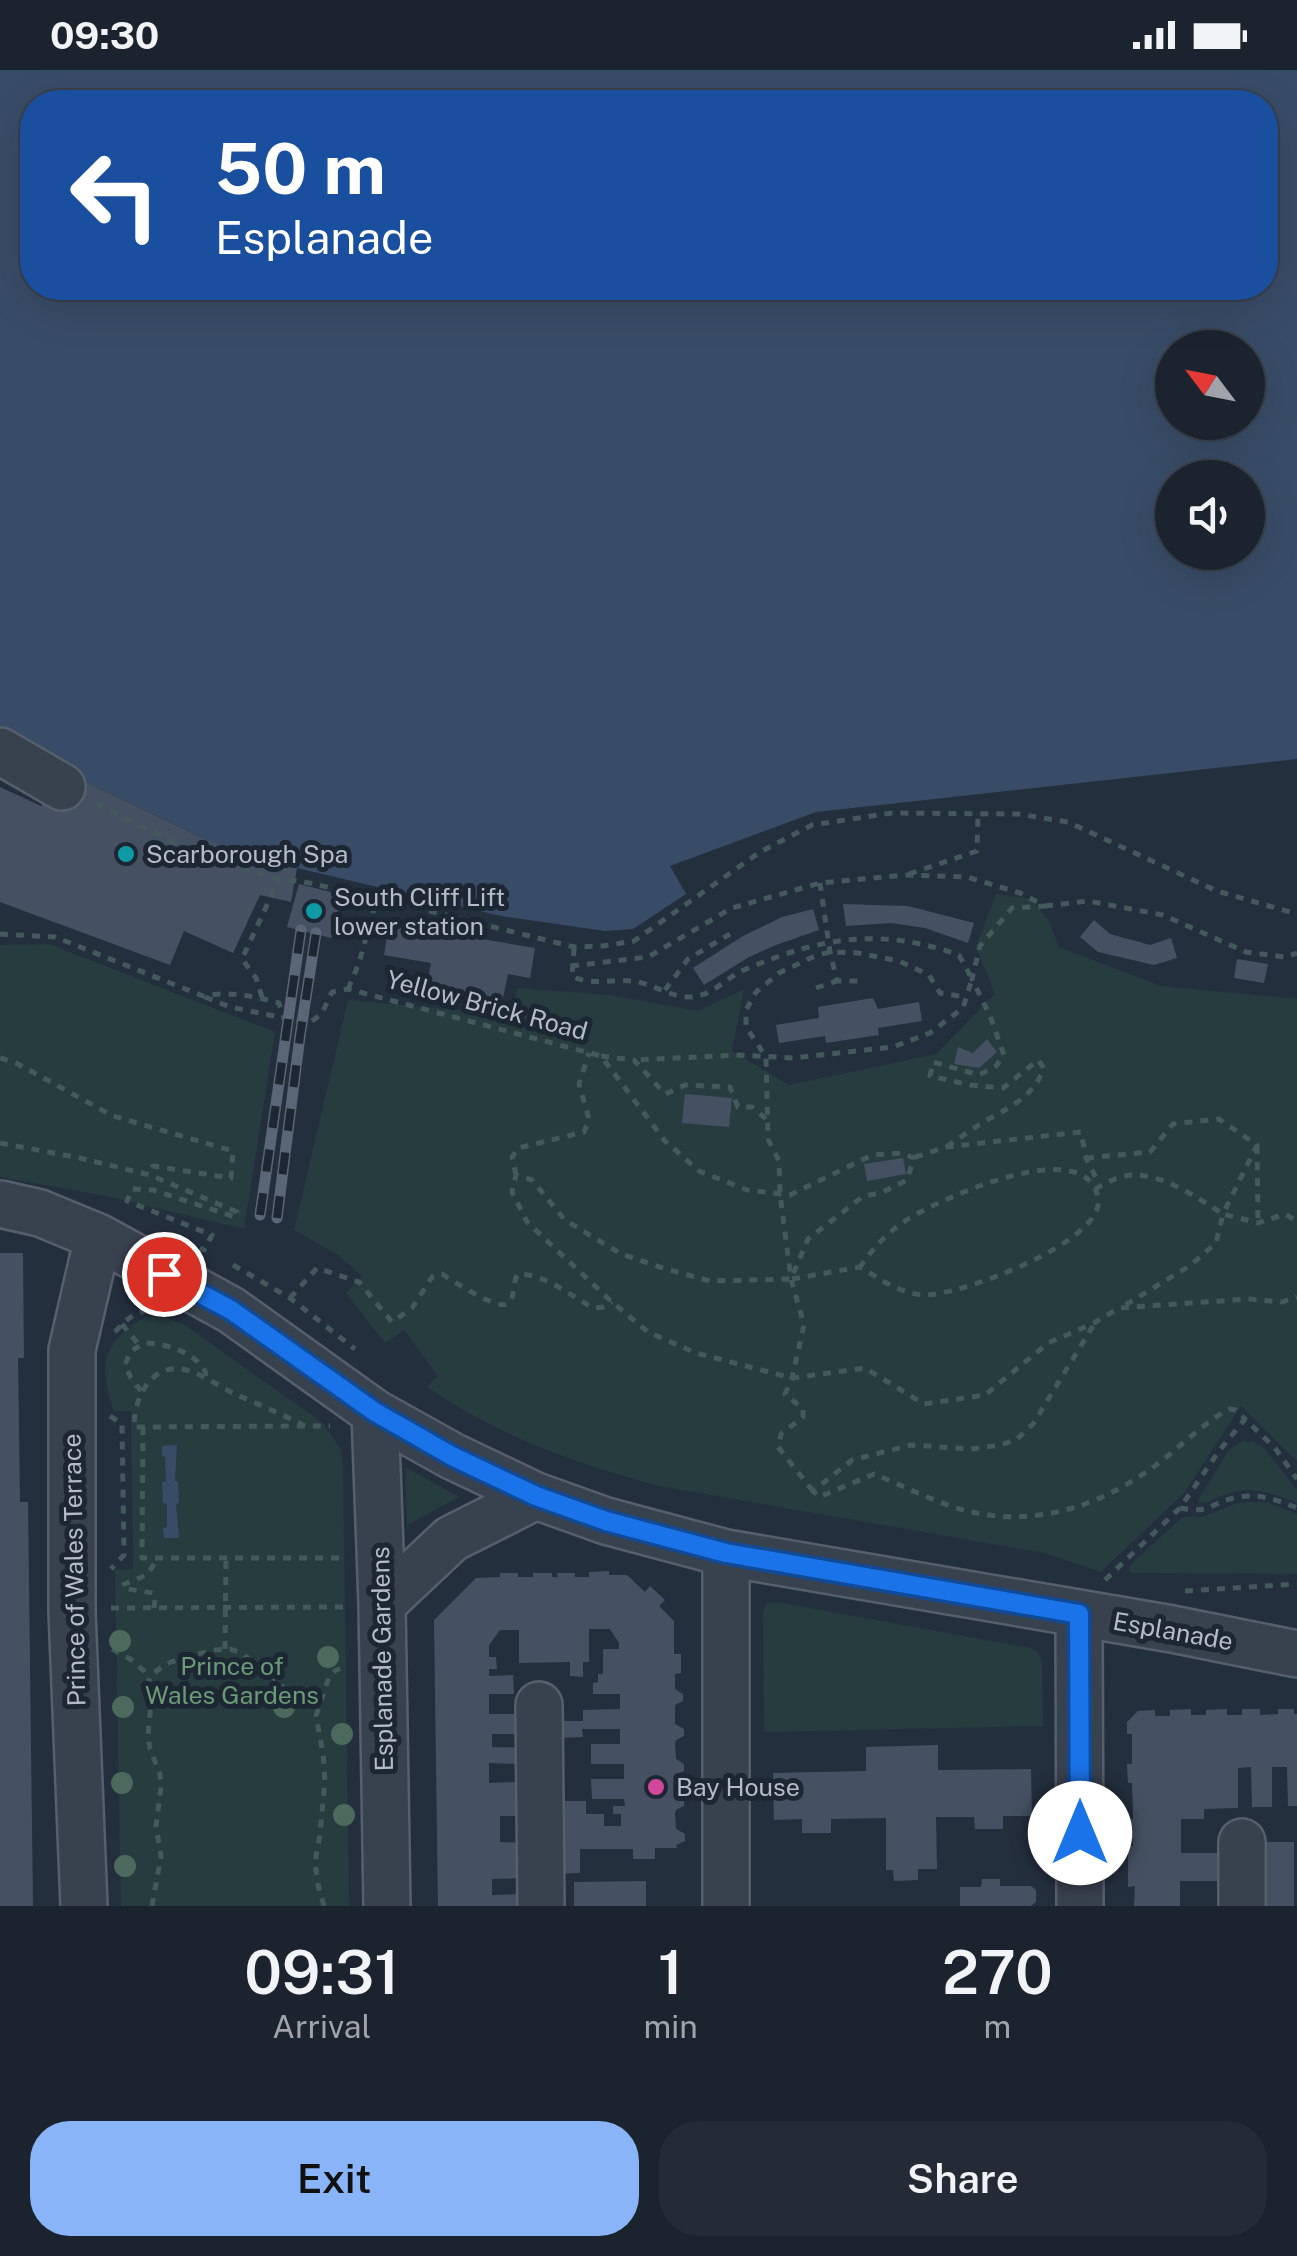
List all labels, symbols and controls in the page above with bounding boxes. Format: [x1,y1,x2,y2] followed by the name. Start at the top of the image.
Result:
[50,13,159,58] text: 09:30
[215,127,386,210] text: 50 m
[50,130,180,260] icon: left
[215,211,433,264] text: Esplanade
[1155,330,1265,440] north arrow
[1155,330,1265,570] map controls
[1155,460,1265,570] button: sound
[146,839,348,869] place label: Scarborough Spa
[115,843,137,865] marker: Scarborough Spa
[334,882,505,941] place label: South Cliff Lift lower station
[303,900,325,922] marker: South Cliff Lift lower station
[383,964,591,1046] street label: Yellow Brick Road
[122,1232,207,1317] pin
[137,1247,192,1302] icon: arrive
[57,1433,91,1707] street label: Prince of Wales Terrace
[365,1546,399,1772] street label: Esplanade Gardens
[1111,1606,1235,1656] street label: Esplanade
[145,1651,319,1710] park label: Prince of Wales Gardens
[676,1772,800,1802] place label: Bay House
[645,1776,667,1798] marker: Bay House
[1028,1781,1132,1885] position arrow
[244,1937,399,2008] text: 09:31
[658,1937,683,2008] text: 1
[942,1937,1053,2008] text: 270
[272,2008,371,2045] text: Arrival
[643,2008,698,2045] text: min
[984,2008,1011,2045] text: m
[30,2121,639,2236] button: Exit
[659,2121,1267,2236] button: Share

